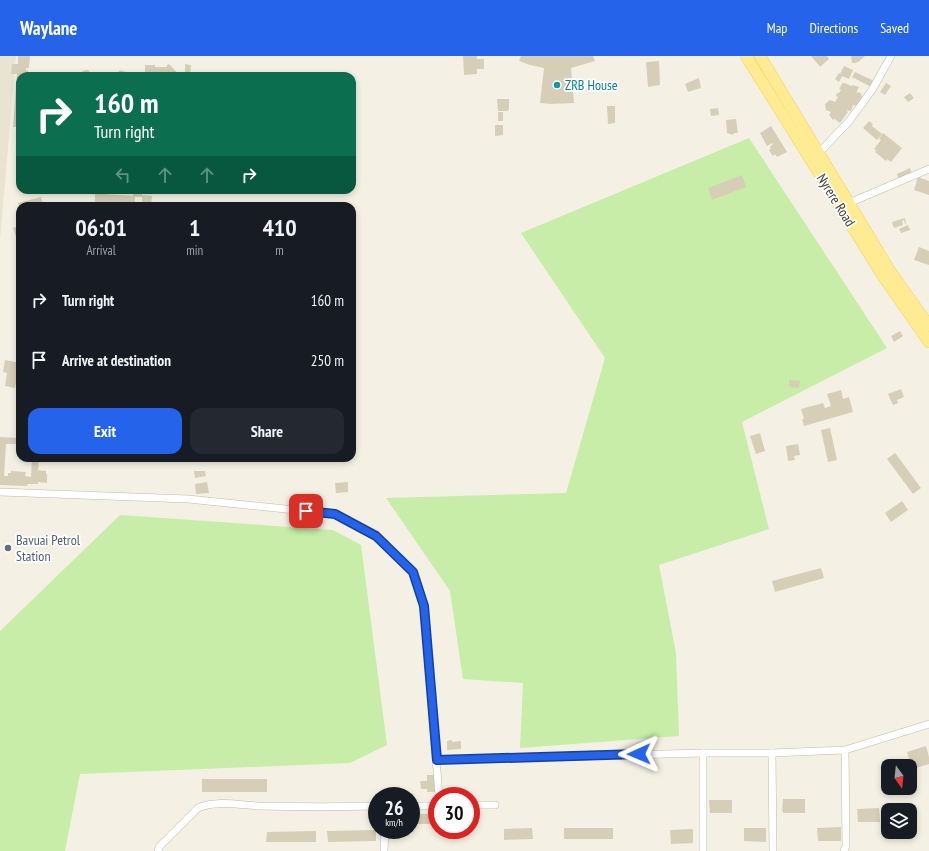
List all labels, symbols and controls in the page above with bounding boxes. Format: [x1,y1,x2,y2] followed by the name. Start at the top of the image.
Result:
[20,16,77,40] text: Waylane
[767,19,787,37] text: Map
[809,19,858,37] text: Directions
[880,19,909,37] text: Saved
[565,76,618,94] place label: ZRB House
[552,80,562,90] marker: ZRB House
[94,84,158,121] text: 160 m
[28,88,80,140] icon: right
[94,120,154,143] text: Turn right
[112,164,134,186] icon: left
[154,164,176,186] icon: ahead
[196,164,218,186] icon: ahead
[238,164,260,186] icon: right
[813,170,859,230] street label: Nyrere Road
[75,212,127,243] text: 06:01
[189,212,200,243] text: 1
[262,212,297,243] text: 410
[86,242,116,259] text: Arrival
[186,242,203,259] text: min
[275,242,284,259] text: m
[28,289,50,311] icon: right
[62,291,114,310] text: Turn right
[311,291,344,310] text: 160 m
[28,349,50,371] icon: arrive
[62,351,171,370] text: Arrive at destination
[311,351,344,370] text: 250 m
[28,408,182,454] button: Exit
[190,408,344,454] button: Share
[289,494,323,528] pin
[295,500,317,522] icon: arrive
[16,531,81,565] place label: Bavuai Petrol Station
[3,543,13,553] marker: Bavuai Petrol Station
[618,733,660,775] position arrow
[881,759,917,795] north arrow
[881,759,917,839] map controls
[428,787,480,839] speed limit sign: 30
[384,795,404,821] text: 26
[881,803,917,839] button: layers
[385,816,403,829] text: km/h

